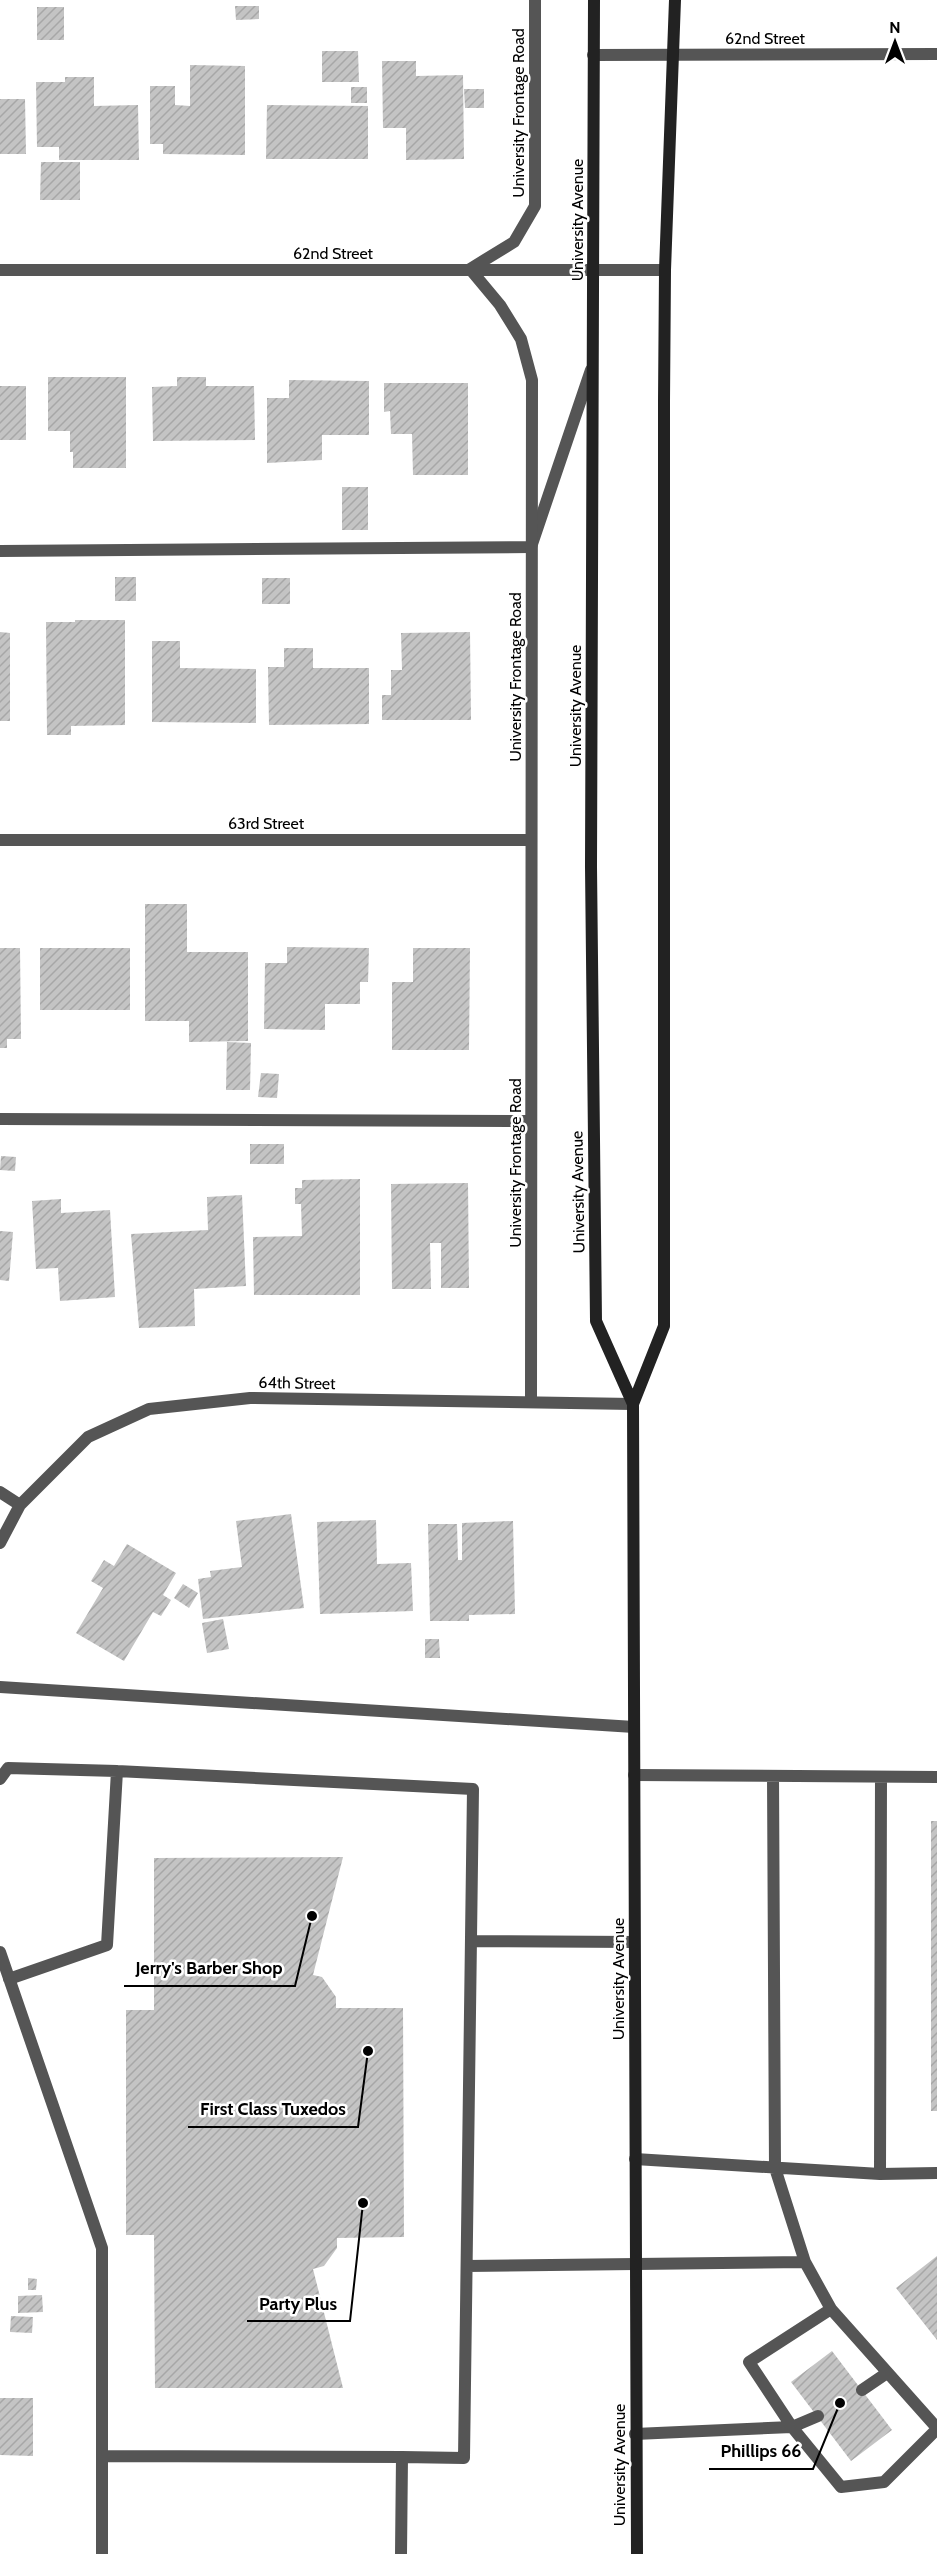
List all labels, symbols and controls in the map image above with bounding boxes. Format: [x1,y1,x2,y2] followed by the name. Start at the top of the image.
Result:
[865,12,925,72] north arrow
[889,18,901,37] text: N
[509,28,528,198] street label: University Frontage Road
[725,29,806,48] street label: 62nd Street
[568,159,587,281] street label: University Avenue
[293,244,374,263] street label: 62nd Street
[506,592,525,762] street label: University Frontage Road
[566,645,585,767] street label: University Avenue
[228,814,305,833] street label: 63rd Street
[506,1078,525,1248] street label: University Frontage Road
[567,1131,589,1253] street label: University Avenue
[258,1373,336,1393] street label: 64th Street
[609,1918,628,2040] street label: University Avenue
[124,1950,295,1986] callout: Jerry's Barber Shop
[135,1957,282,1979] text: Jerry's Barber Shop
[188,2091,358,2127] callout: First Class Tuxedos
[200,2098,346,2120] text: First Class Tuxedos
[247,2285,350,2321] callout: Party Plus
[259,2293,337,2315] text: Party Plus
[610,2404,629,2526] street label: University Avenue
[709,2433,813,2469] callout: Phillips 66
[721,2440,801,2462] text: Phillips 66

